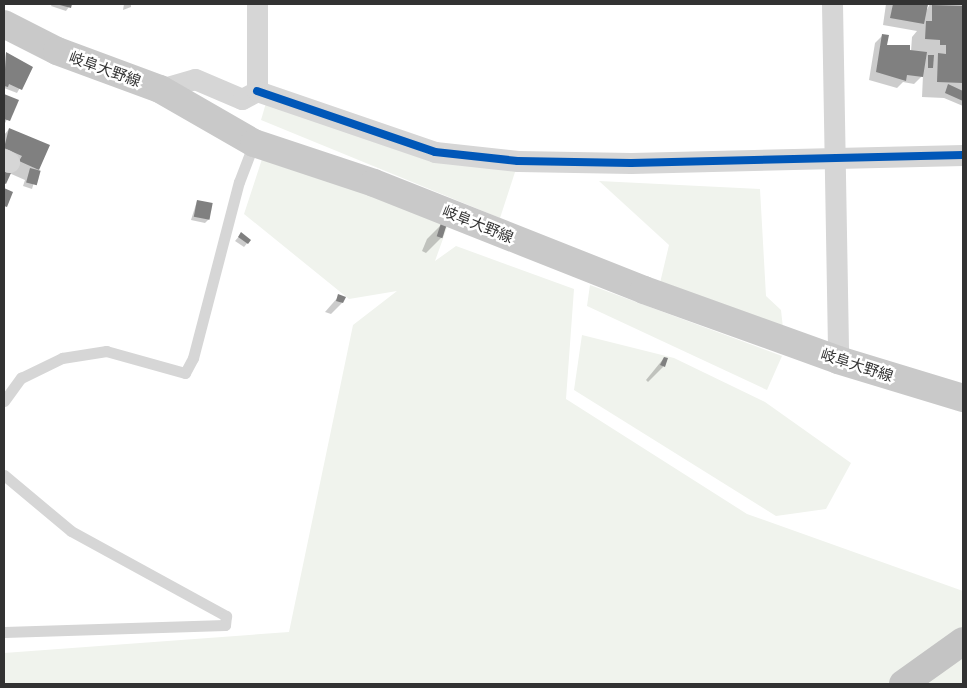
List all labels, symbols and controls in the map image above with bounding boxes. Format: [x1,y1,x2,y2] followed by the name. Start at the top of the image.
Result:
[67,48,143,90] street label: 岐阜大野線
[440,202,516,246] street label: 岐阜大野線
[819,345,895,385] street label: 岐阜大野線

